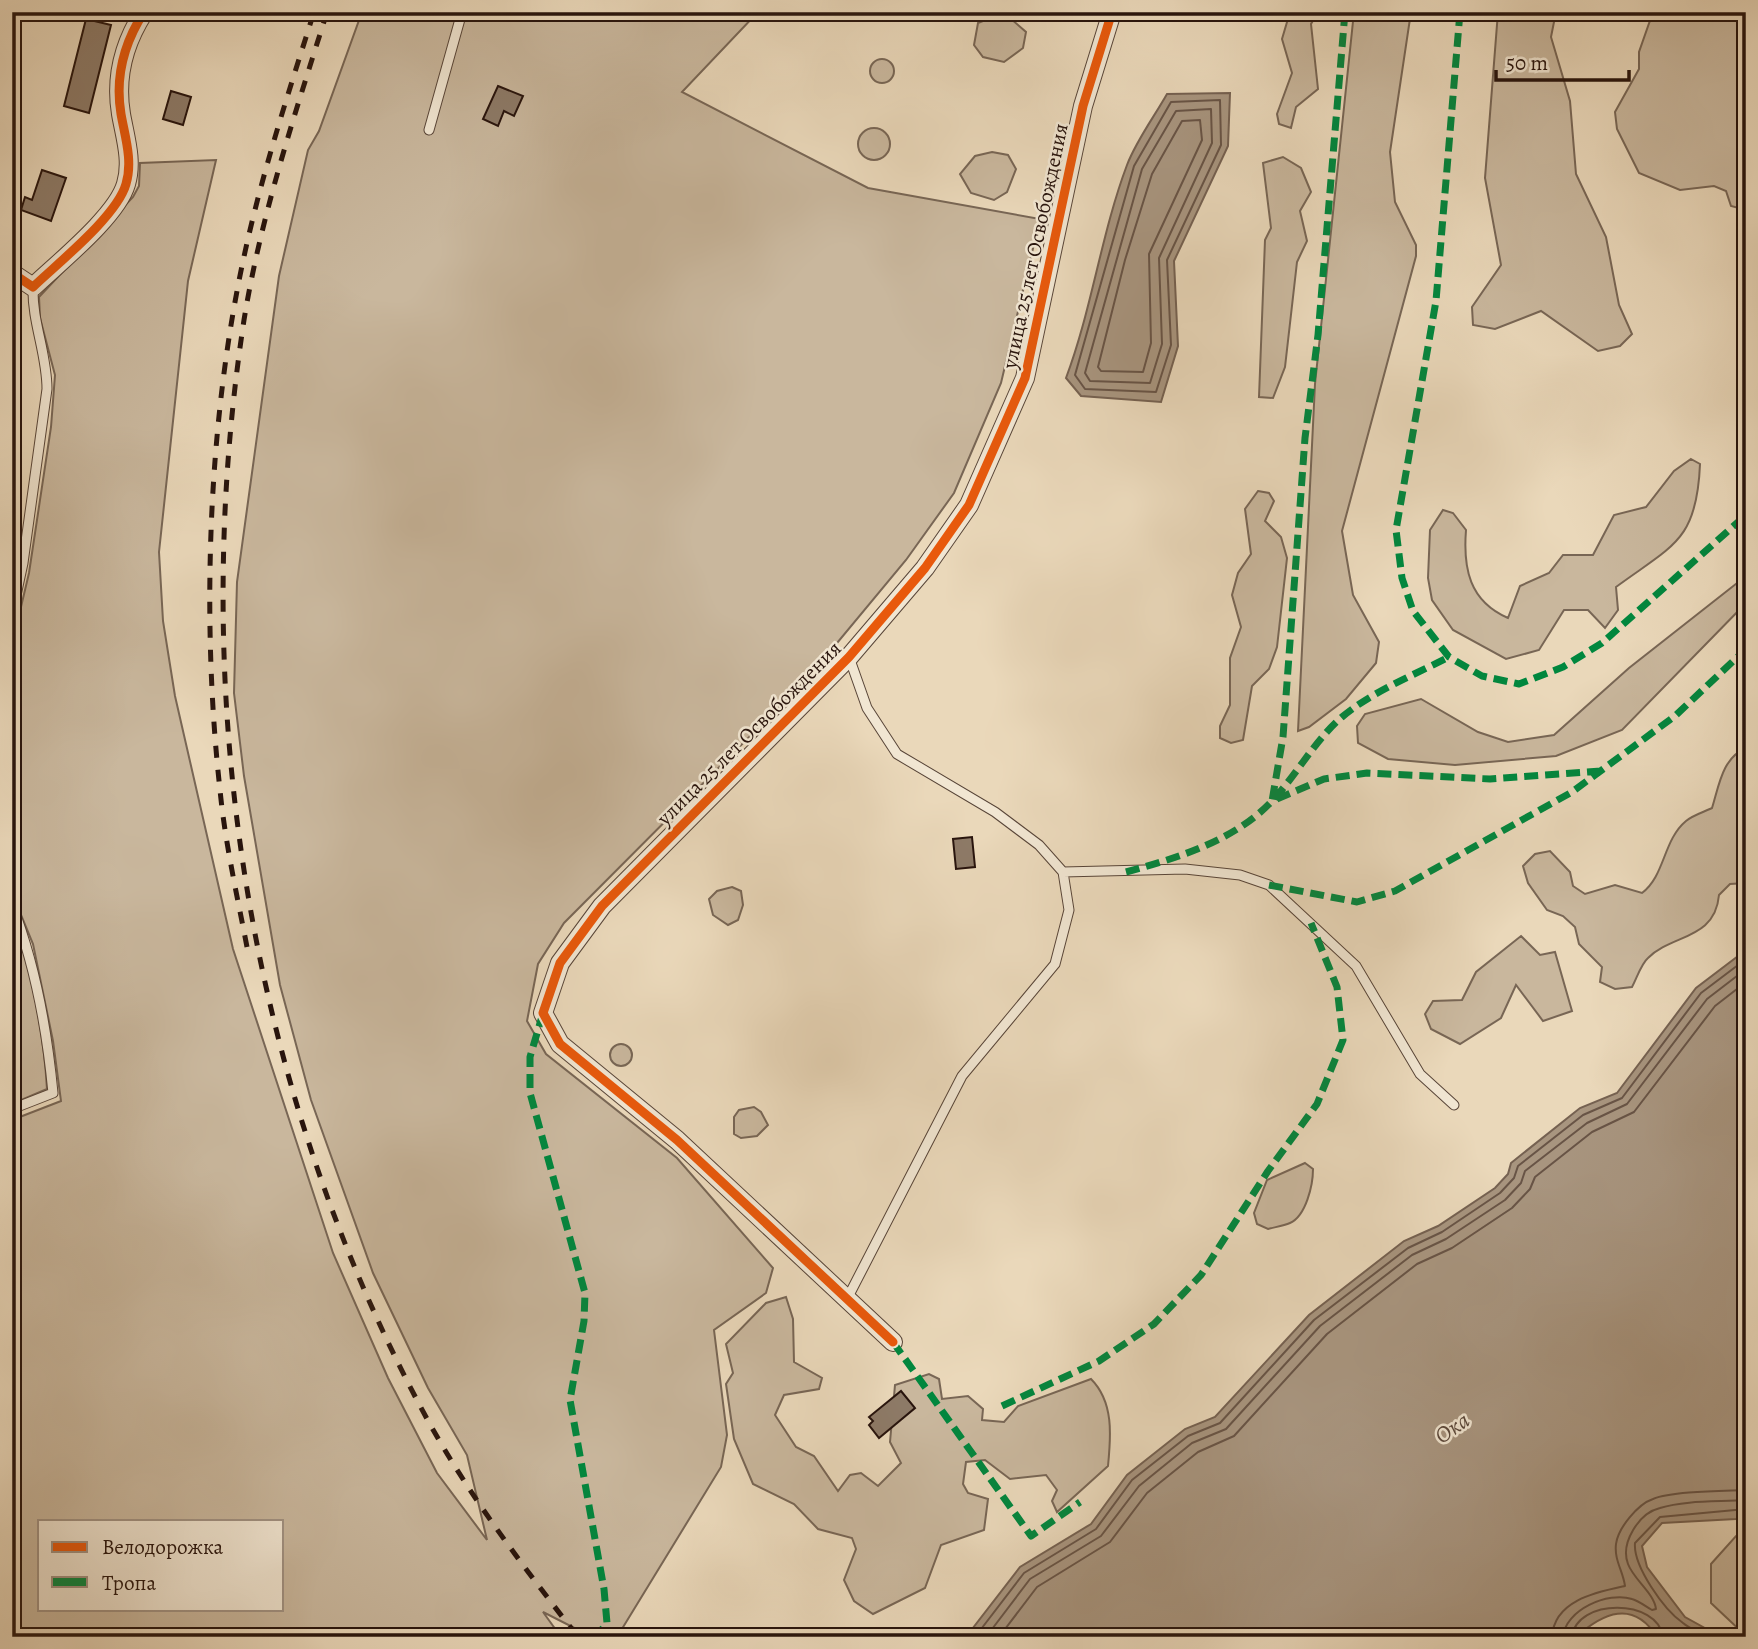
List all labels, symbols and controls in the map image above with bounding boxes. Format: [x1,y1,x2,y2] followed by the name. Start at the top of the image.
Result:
[1496,38,1628,82] scale bar
[1506,49,1548,77] text: 50 m
[995,121,1075,372] street label: улица 25 лет Освобождения
[650,635,847,832] street label: улица 25 лет Освобождения
[1428,1405,1476,1451] water label: Ока
[38,1520,284,1610] legend
[102,1533,223,1561] text: Велодорожка
[102,1569,156,1597] text: Тропа

